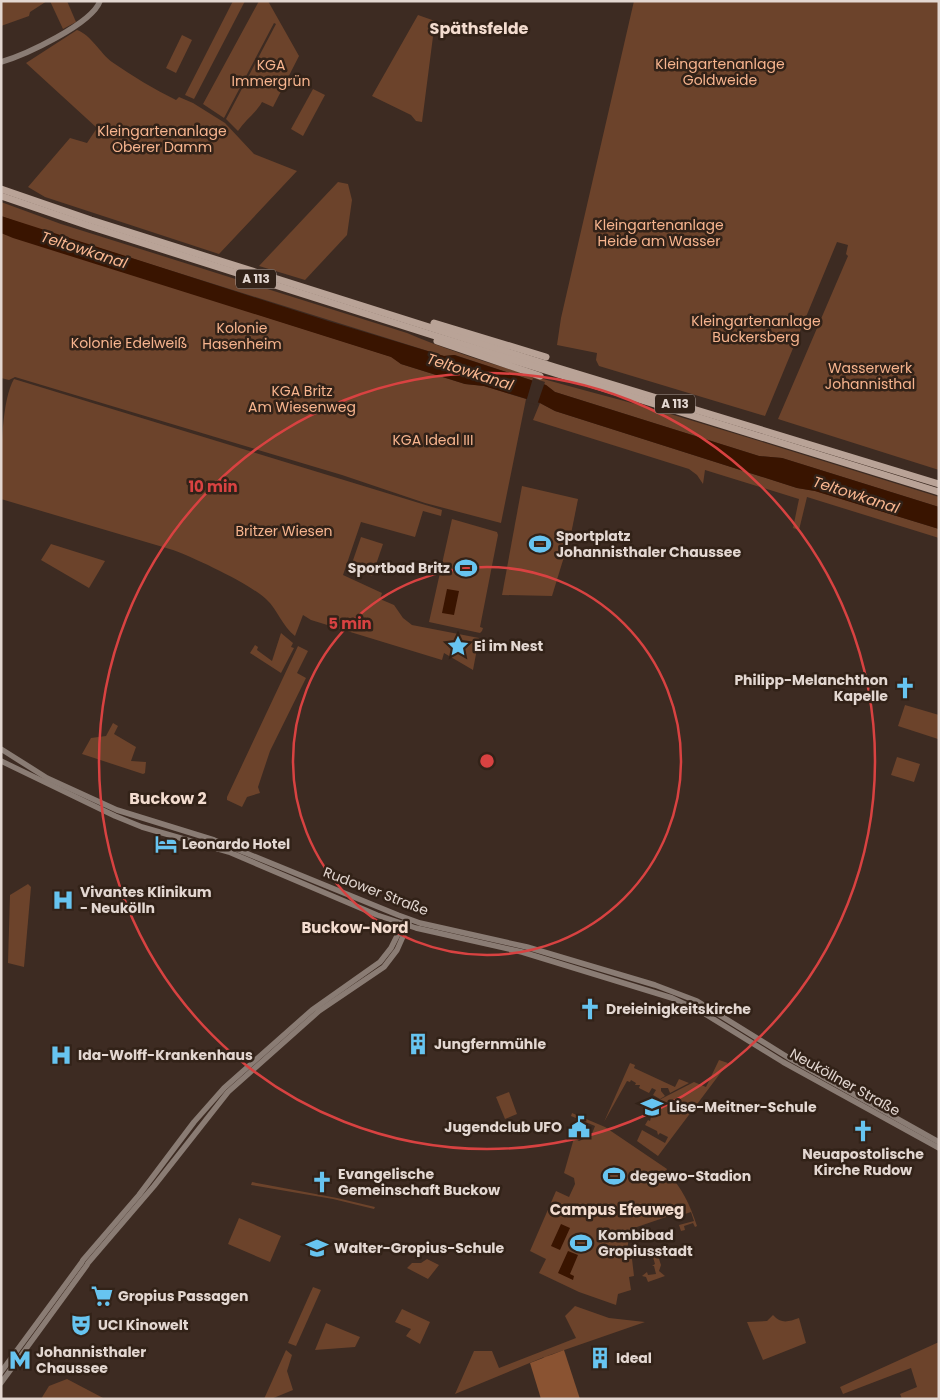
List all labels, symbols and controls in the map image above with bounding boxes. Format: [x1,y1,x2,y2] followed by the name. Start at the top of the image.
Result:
[430,17,529,40] district label: Späthsfelde
[655,54,785,90] park label: Kleingartenanlage Goldweide
[232,55,310,91] park label: KGA Immergrün
[97,121,227,157] park label: Kleingartenanlage Oberer Damm
[594,215,724,251] park label: Kleingartenanlage Heide am Wasser
[38,226,130,273] water label: Teltowkanal
[236,270,276,288] road number: A 113
[691,311,821,347] park label: Kleingartenanlage Buckersberg
[202,318,282,354] park label: Kolonie Hasenheim
[71,333,187,353] park label: Kolonie Edelweiß
[424,348,516,395] water label: Teltowkanal
[825,358,915,394] park label: Wasserwerk Johannisthal
[248,381,356,417] park label: KGA Britz Am Wiesenweg
[655,394,695,414] road number: A 113
[392,430,474,450] park label: KGA Ideal III
[810,471,902,518] water label: Teltowkanal
[188,476,238,497] text: 10 min
[235,521,333,541] park label: Britzer Wiesen
[556,526,741,562] place label: Sportplatz Johannisthaler Chaussee
[527,531,553,557] sports icon: Sportplatz Johannisthaler Chaussee
[453,555,479,581] sports icon: Sportbad Britz
[348,558,450,578] place label: Sportbad Britz
[328,613,372,634] text: 5 min
[445,633,471,659] place icon: Ei im Nest
[474,636,544,656] place label: Ei im Nest
[734,670,888,706] place label: Philipp-Melanchthon Kapelle
[892,675,918,701] church icon: Philipp-Melanchthon Kapelle
[478,752,496,770] centre of rings
[129,787,207,810] district label: Buckow 2
[153,831,179,857] hotel icon: Leonardo Hotel
[182,834,290,854] place label: Leonardo Hotel
[320,862,432,920] street label: Rudower Straße
[80,882,212,918] place label: Vivantes Klinikum - Neukölln
[50,887,76,913] hospital icon: Vivantes Klinikum - Neukölln
[301,917,409,938] district label: Buckow-Nord
[577,996,603,1022] church icon: Dreieinigkeitskirche
[606,999,751,1019] place label: Dreieinigkeitskirche
[405,1031,431,1057] building icon: Jungfernmühle
[434,1034,546,1054] place label: Jungfernmühle
[48,1042,74,1068] hospital icon: Ida-Wolff-Krankenhaus
[786,1043,904,1121] street label: Neuköllner Straße
[78,1045,253,1065] place label: Ida-Wolff-Krankenhaus
[639,1094,665,1120] school or university icon: Lise-Meitner-Schule
[669,1097,817,1117] place label: Lise-Meitner-Schule
[566,1114,592,1140] public building icon: Jugendclub UFO
[444,1117,562,1137] place label: Jugendclub UFO
[850,1118,876,1144] church icon: Neuapostolische Kirche Rudow
[802,1144,924,1180] place label: Neuapostolische Kirche Rudow
[601,1163,627,1189] sports icon: degewo-Stadion
[338,1164,501,1200] place label: Evangelische Gemeinschaft Buckow
[630,1166,751,1186] place label: degewo-Stadion
[309,1169,335,1195] church icon: Evangelische Gemeinschaft Buckow
[550,1199,684,1220] district label: Campus Efeuweg
[598,1225,693,1261] place label: Kombibad Gropiusstadt
[568,1230,594,1256] sports icon: Kombibad Gropiusstadt
[304,1235,330,1261] school or university icon: Walter-Gropius-Schule
[334,1238,504,1258] place label: Walter-Gropius-Schule
[89,1283,115,1309] supermarket icon: Gropius Passagen
[118,1286,248,1306] place label: Gropius Passagen
[68,1312,94,1338] theatre icon: UCI Kinowelt
[98,1315,189,1335] place label: UCI Kinowelt
[36,1342,146,1378] place label: Johannisthaler Chaussee
[587,1345,613,1371] building icon: Ideal
[7,1347,33,1373] metro station icon: Johannisthaler Chaussee
[616,1348,652,1368] place label: Ideal

